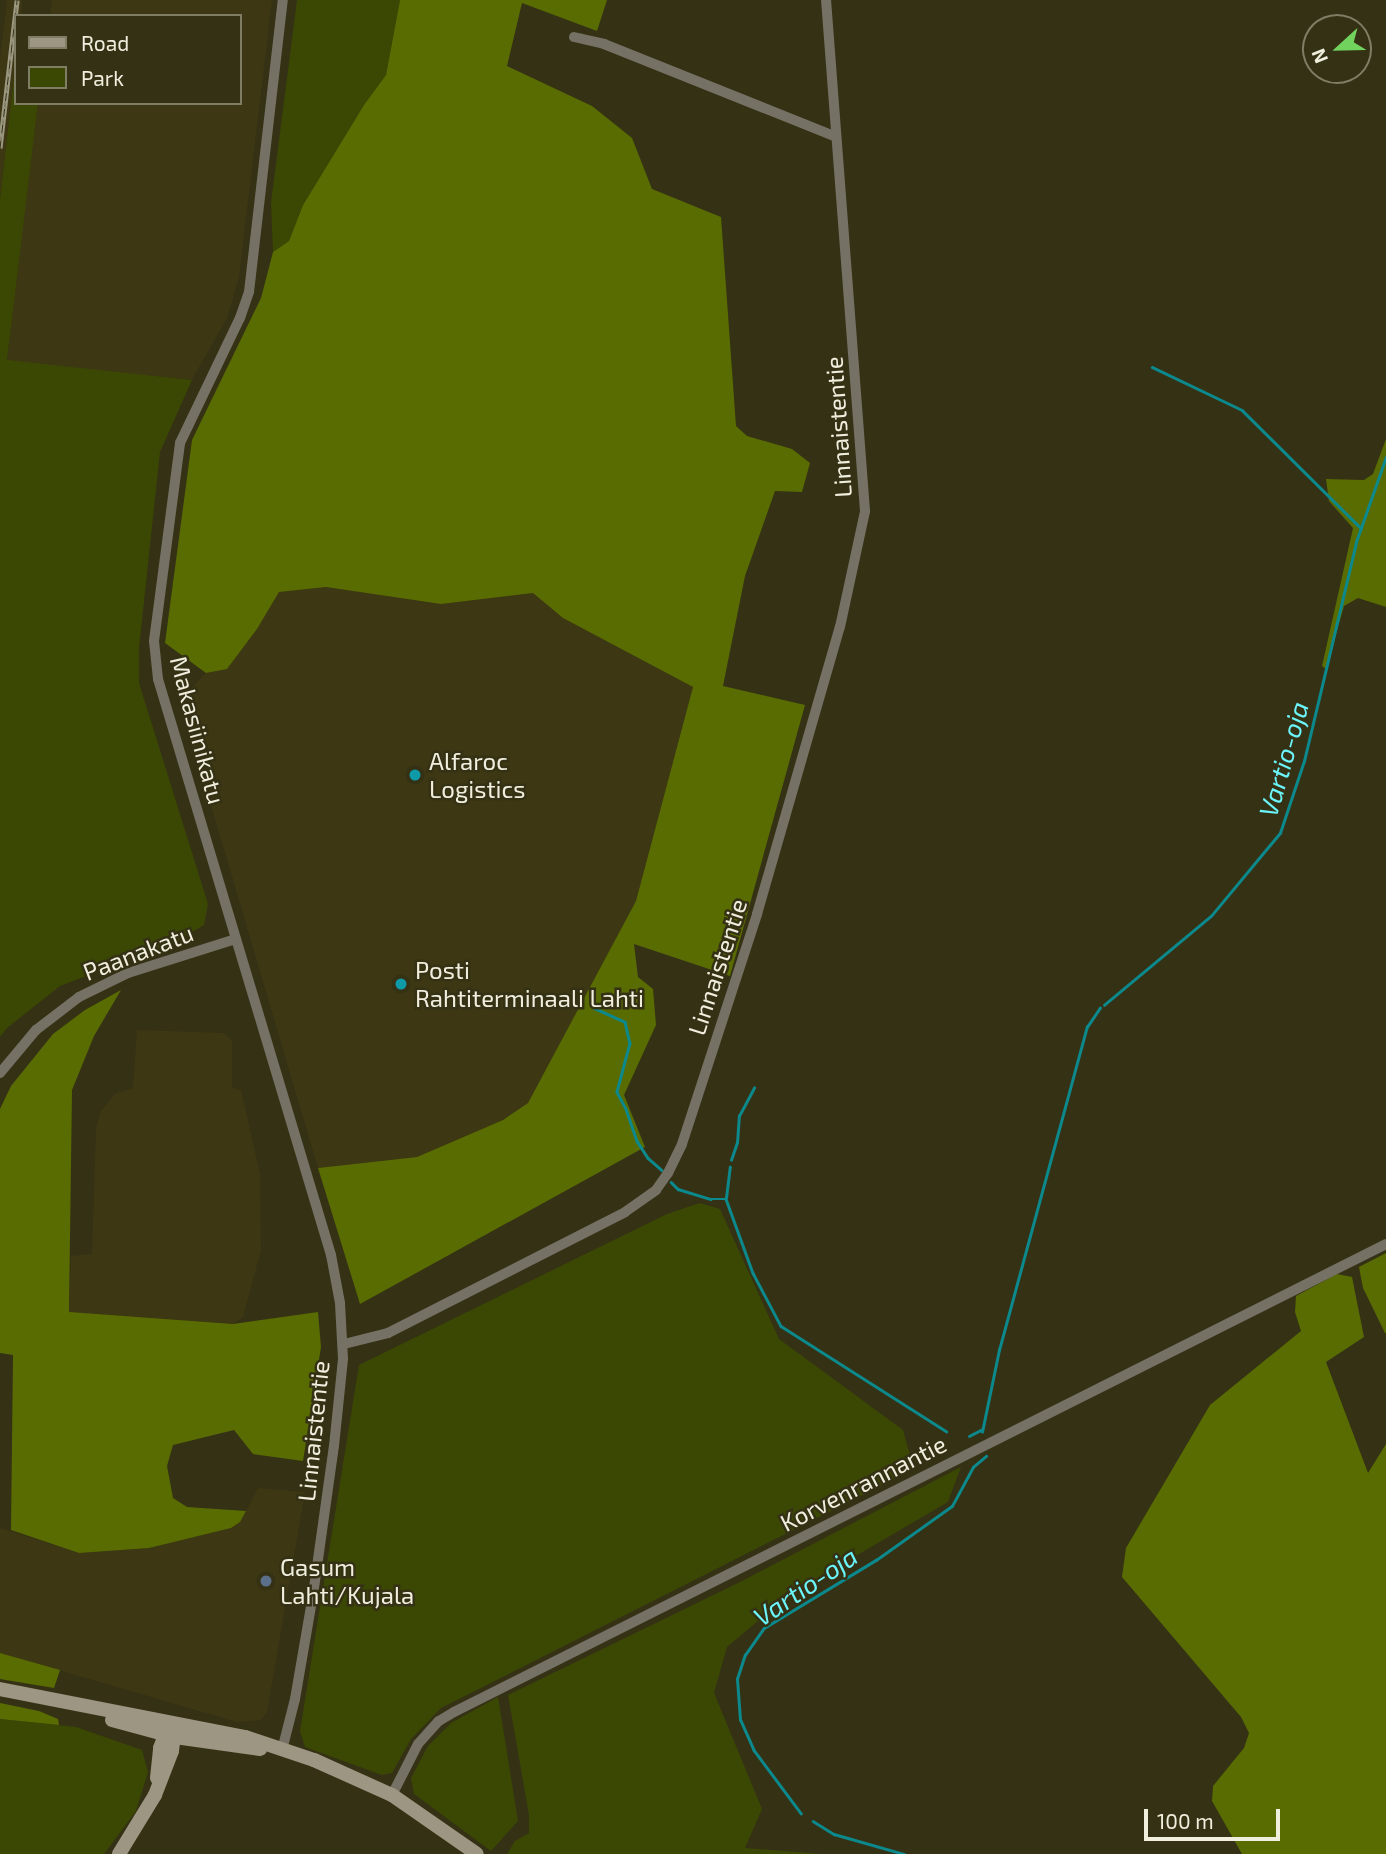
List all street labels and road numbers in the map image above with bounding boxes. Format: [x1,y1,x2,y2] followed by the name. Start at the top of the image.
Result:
[819,355,857,499] street label: Linnaistentie
[164,653,232,807] street label: Makasiinikatu
[681,895,753,1039] street label: Linnaistentie
[79,918,197,986] street label: Paanakatu
[291,1359,335,1503] street label: Linnaistentie
[775,1429,951,1537] street label: Korvenrannantie

